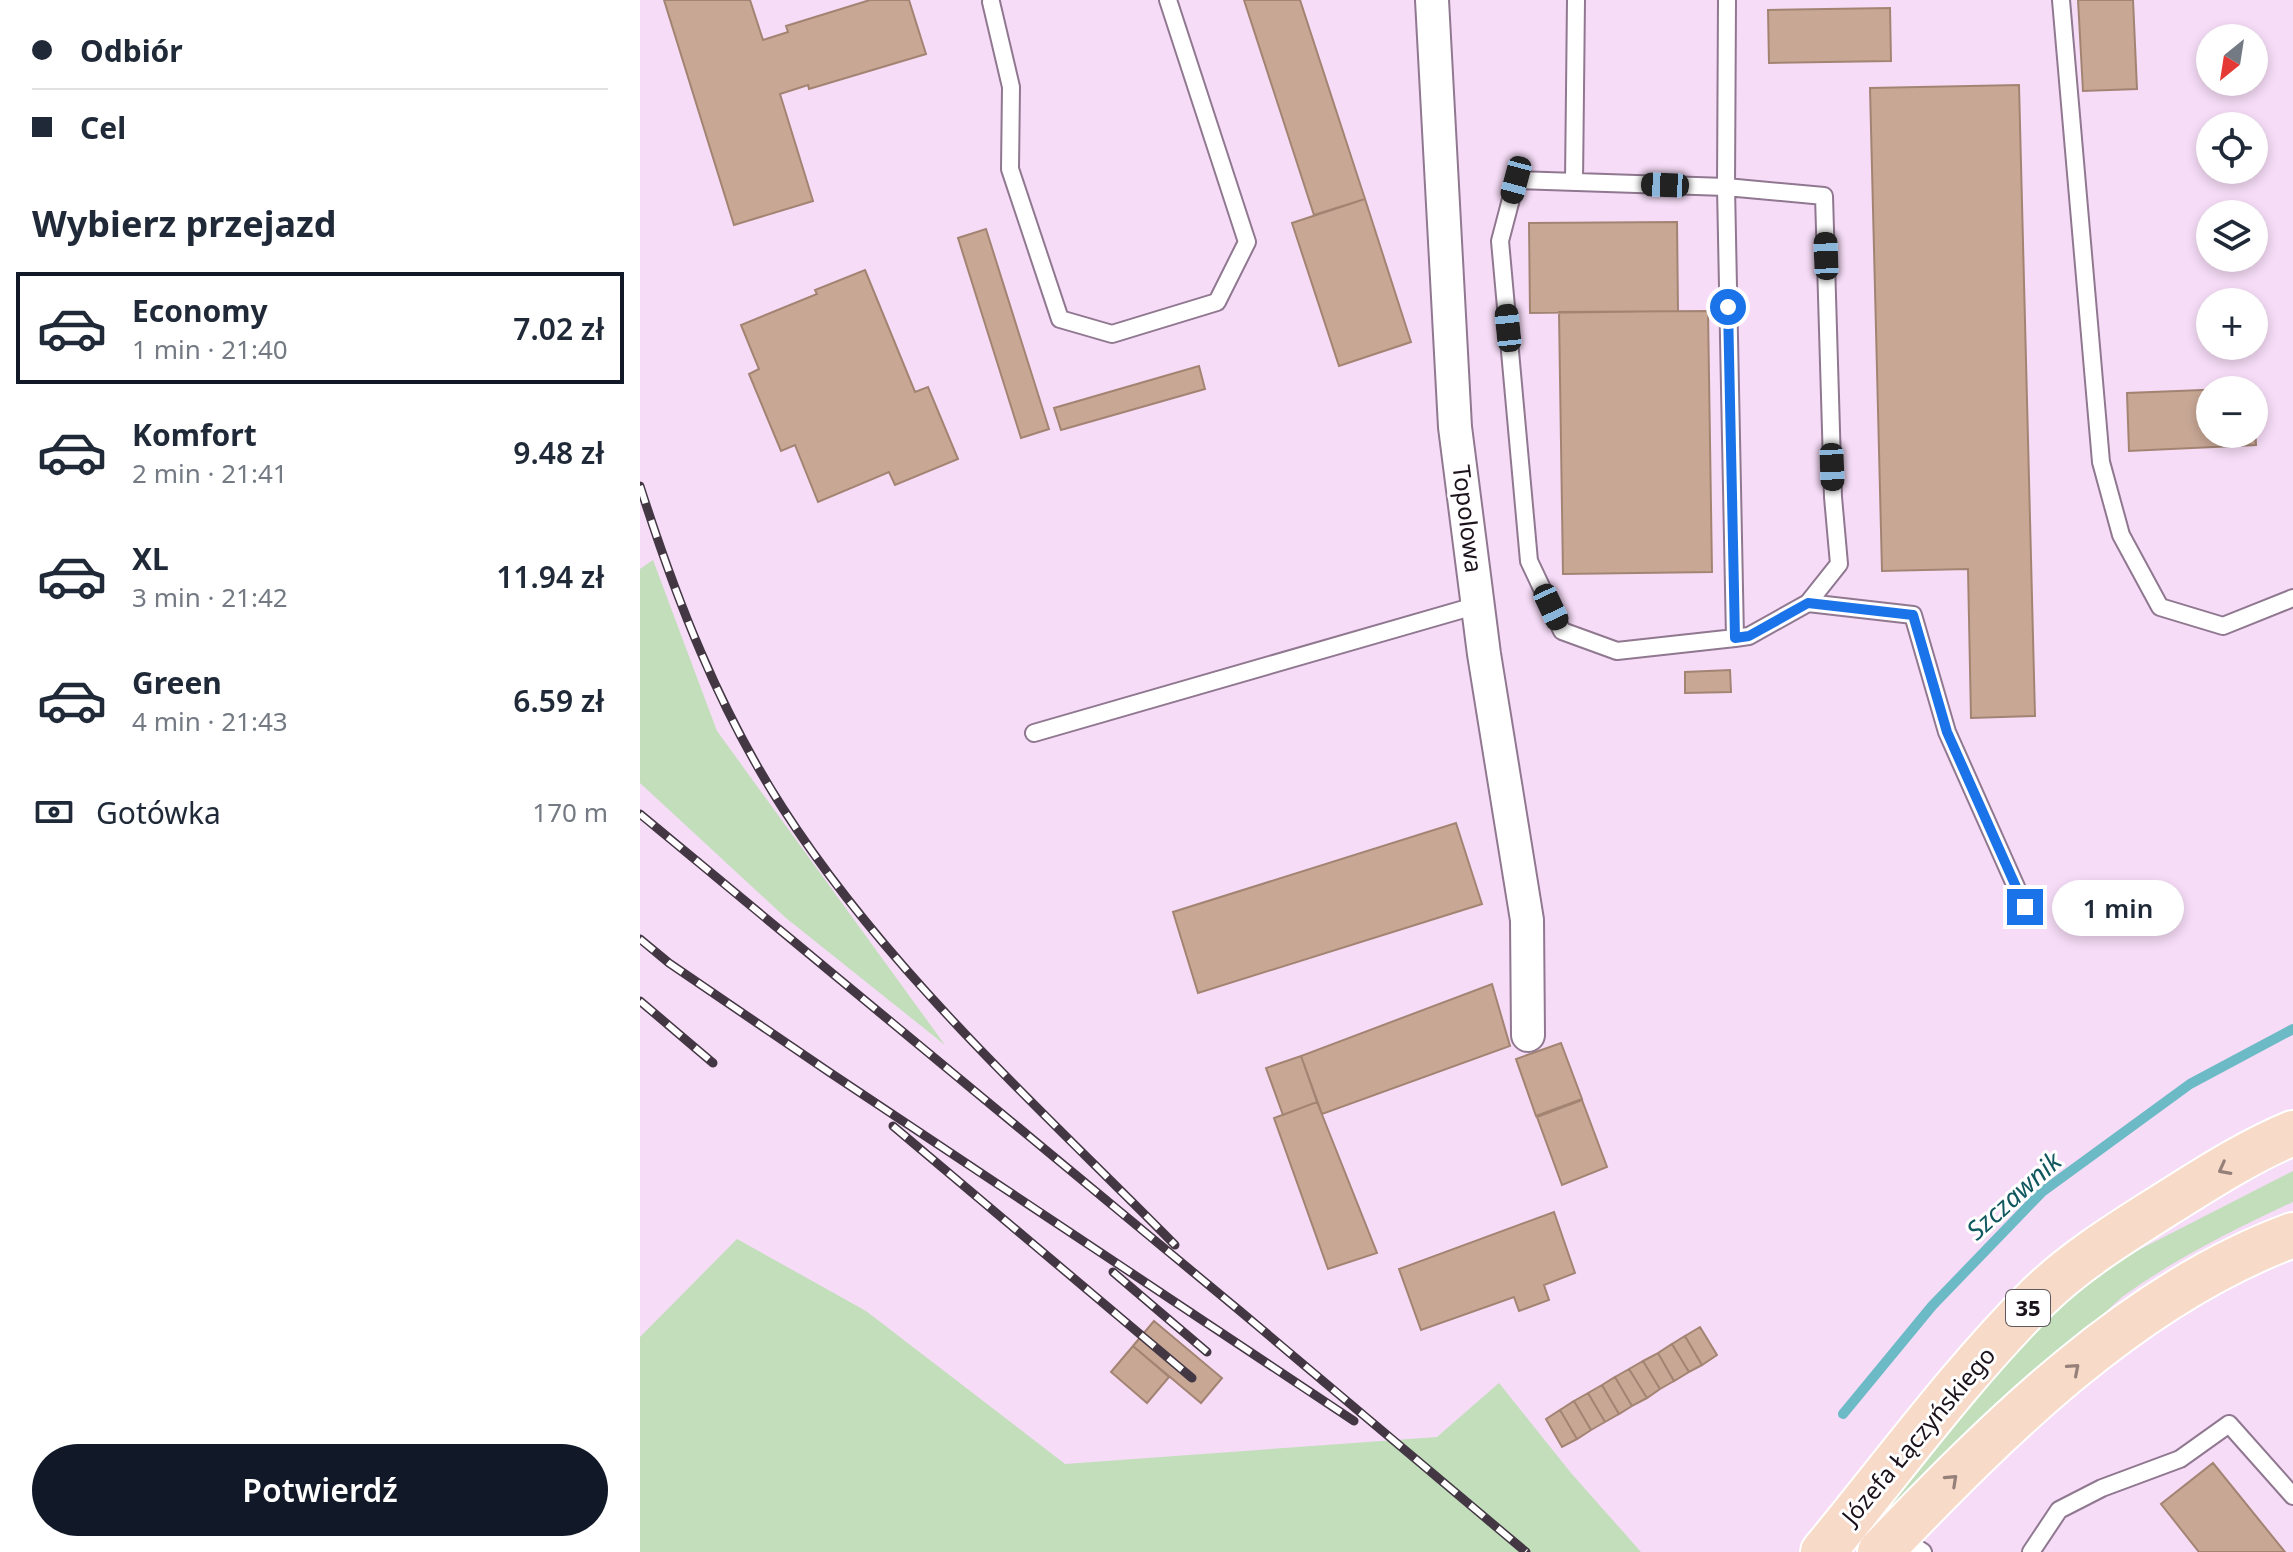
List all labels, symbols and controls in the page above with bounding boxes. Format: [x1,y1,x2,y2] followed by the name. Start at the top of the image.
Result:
[2196,24,2268,96] north arrow
[2196,24,2268,448] map controls
[80,30,183,71] text: Odbiór
[80,107,126,148] text: Cel
[2196,112,2268,184] button: locate
[1498,154,1534,206] car
[1641,172,1689,198] car
[32,199,336,248] text: Wybierz przejazd
[2196,200,2268,272] button: layers
[1813,232,1839,280] car
[2196,288,2268,360] button: +
[1710,289,1746,325] route start
[132,290,268,331] text: Economy
[36,292,108,364] icon: car
[1494,303,1522,353] car
[513,308,604,349] text: 7.02 zł
[132,331,288,367] text: 1 min · 21:40
[2196,376,2268,448] button: −
[132,414,257,455] text: Komfort
[36,416,108,488] icon: car
[513,432,604,473] text: 9.48 zł
[1819,443,1845,491] car
[132,455,288,491] text: 2 min · 21:41
[1446,463,1491,574] street label: Topolowa
[132,538,169,579] text: XL
[36,540,108,612] icon: car
[496,556,604,597] text: 11.94 zł
[132,579,288,615] text: 3 min · 21:42
[1530,580,1572,634] car
[132,662,222,703] text: Green
[36,664,108,736] icon: car
[513,680,604,721] text: 6.59 zł
[132,703,288,739] text: 4 min · 21:43
[32,790,76,834] icon: cash
[96,792,221,833] text: Gotówka
[532,794,608,830] text: 170 m
[2053,879,2185,935] callout: 1 min
[2007,889,2043,925] route end
[2083,890,2153,926] text: 1 min
[1958,1142,2069,1248] water label: Szczawnik
[2217,1159,2232,1174] one-way arrow
[2006,1290,2050,1326] road number: 35
[1832,1339,2002,1533] street label: Józefa Łączyńskiego
[2064,1364,2079,1378] one-way arrow
[32,1444,608,1536] button: Potwierdź
[1942,1475,1957,1489] one-way arrow

